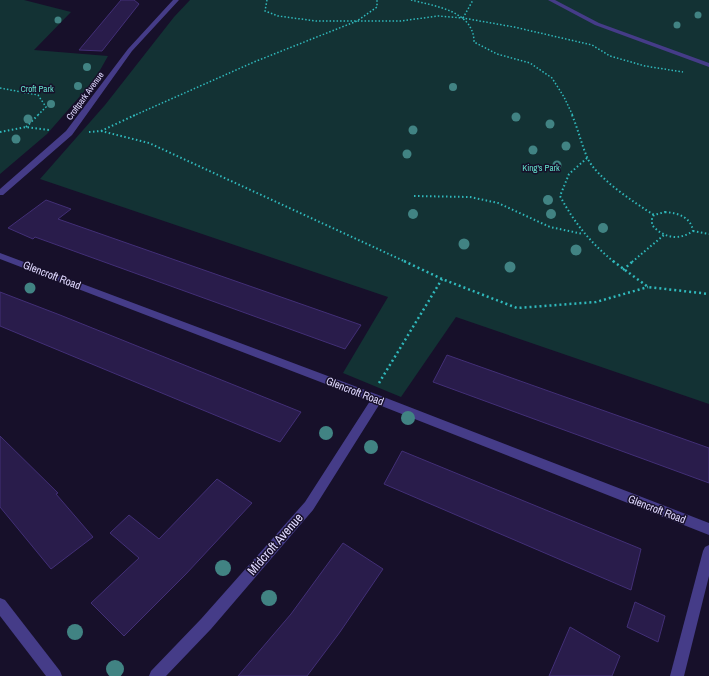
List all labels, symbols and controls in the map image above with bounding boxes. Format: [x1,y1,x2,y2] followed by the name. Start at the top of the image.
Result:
[63,69,107,123] street label: Croftpark Avenue
[20,83,54,95] park label: Croft Park
[522,162,560,174] park label: King's Park
[21,258,83,292] street label: Glencroft Road
[324,374,386,408] street label: Glencroft Road
[626,492,688,526] street label: Glencroft Road
[243,509,307,579] street label: Midcroft Avenue

